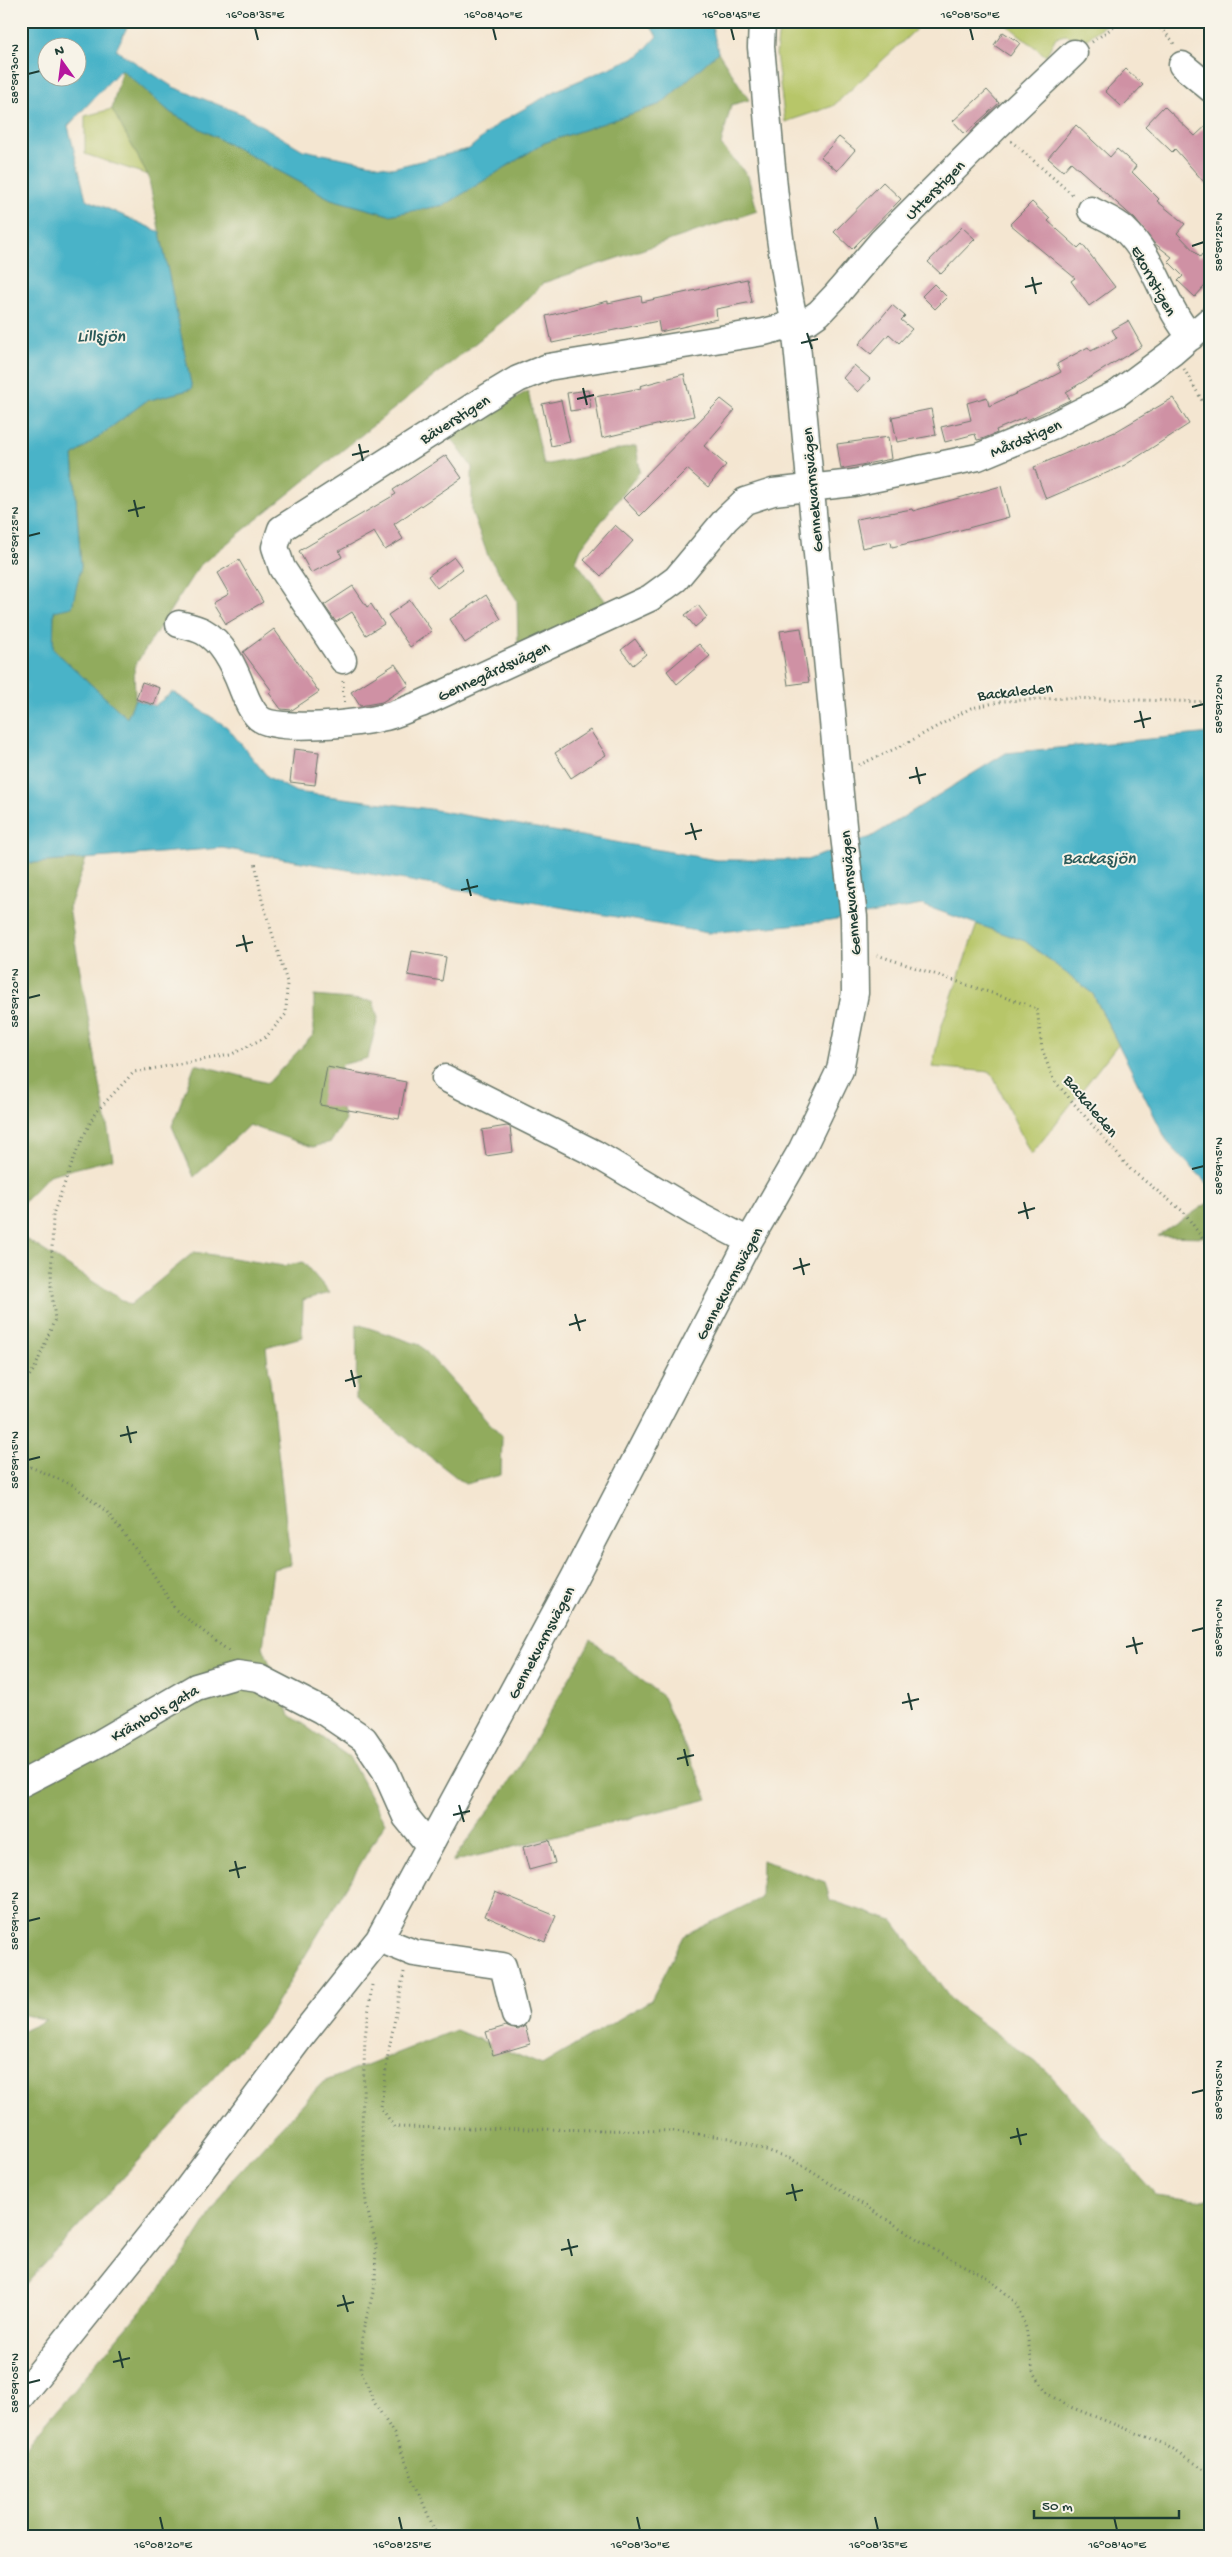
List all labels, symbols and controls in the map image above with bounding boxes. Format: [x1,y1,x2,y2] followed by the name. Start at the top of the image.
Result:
[225,9,284,23] text: 16°08'35"E
[463,9,522,23] text: 16°08'40"E
[701,9,760,23] text: 16°08'45"E
[940,9,1000,23] text: 16°08'50"E
[38,38,88,88] north arrow
[53,42,66,61] text: N
[9,44,23,104] text: 58°59'30"N
[903,157,971,225] street label: Utterstigen
[1213,213,1227,271] text: 58°59'25"N
[1125,243,1179,321] street label: Ekorrstigen
[77,327,126,348] water label: Lillsjön
[417,392,495,450] street label: Bäverstigen
[988,416,1065,464] street label: Mårdstigen
[800,426,829,553] street label: Gennekvarnsvägen
[9,507,23,565] text: 58°59'25"N
[435,639,554,707] street label: Gennegårdsvägen
[1213,674,1227,734] text: 58°59'20"N
[976,680,1054,707] street label: Backaleden
[838,829,867,956] street label: Gennekvarnsvägen
[1062,849,1136,870] water label: Backasjön
[9,968,23,1028] text: 58°59'20"N
[1057,1071,1121,1143] street label: Backaleden
[1213,1137,1227,1195] text: 58°59'15"N
[693,1225,769,1344] street label: Gennekvarnsvägen
[9,1431,23,1489] text: 58°59'15"N
[505,1584,581,1703] street label: Gennekvarnsvägen
[1213,1599,1227,1657] text: 58°59'10"N
[109,1682,204,1748] street label: Krämbols gata
[9,1892,23,1950] text: 58°59'10"N
[1213,2060,1227,2120] text: 58°59'05"N
[9,2353,23,2413] text: 58°59'05"N
[1034,2487,1180,2519] scale bar
[1042,2498,1073,2516] text: 50 m
[133,2539,192,2553] text: 16°08'20"E
[372,2539,431,2553] text: 16°08'25"E
[610,2539,670,2553] text: 16°08'30"E
[848,2539,907,2553] text: 16°08'35"E
[1087,2539,1146,2553] text: 16°08'40"E

